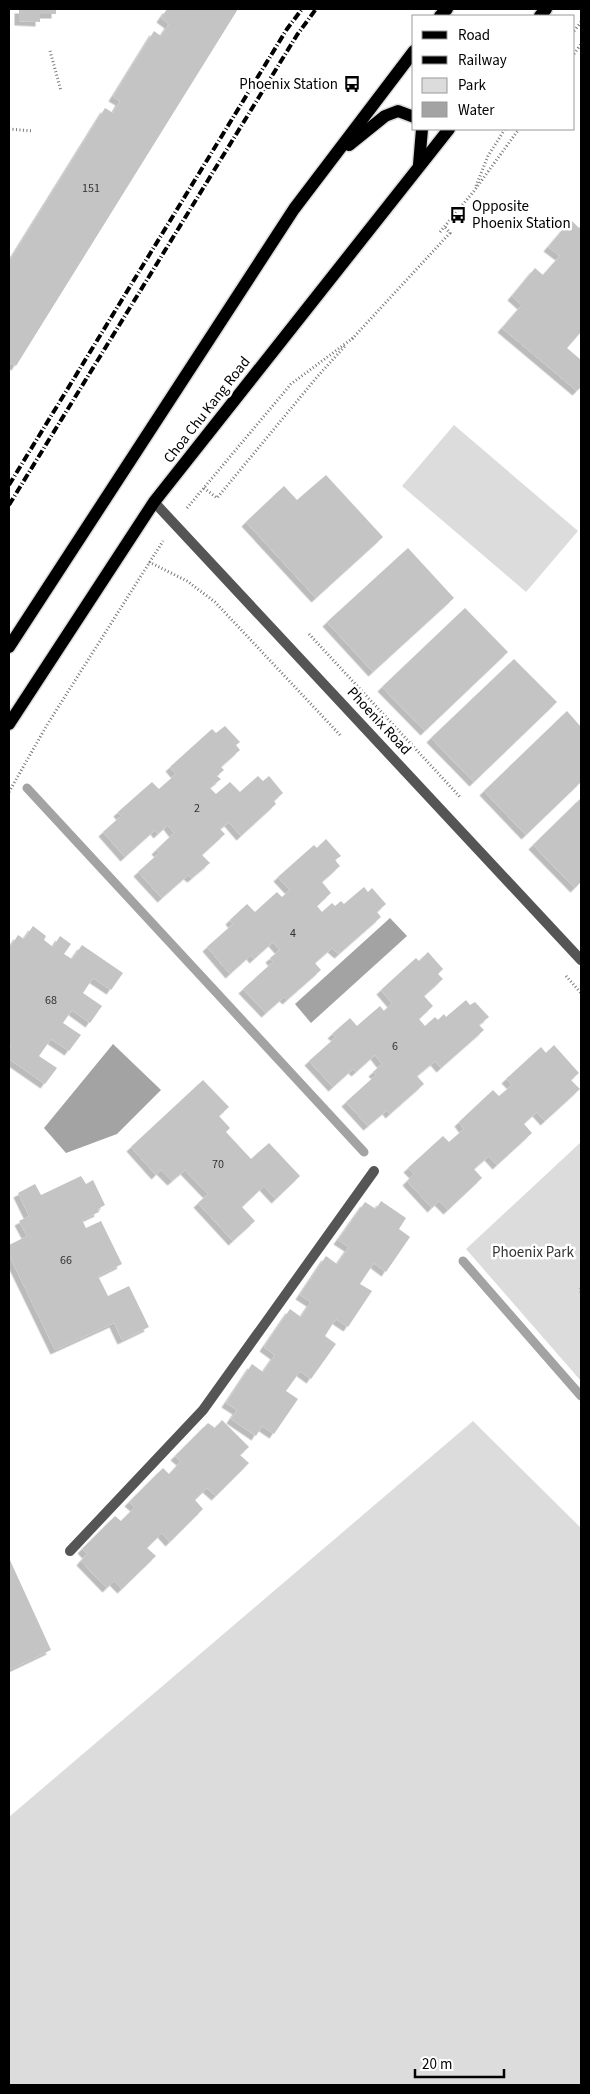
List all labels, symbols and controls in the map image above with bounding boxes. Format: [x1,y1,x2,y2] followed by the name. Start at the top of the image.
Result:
[412,15,575,130] legend
[458,25,490,46] text: Road
[458,50,507,71] text: Railway
[239,74,338,95] place label: Phoenix Station
[342,74,362,94] bus stop icon: Phoenix Station
[458,75,487,96] text: Park
[458,100,495,121] text: Water
[82,180,100,197] house number: 151
[472,196,571,234] place label: Opposite Phoenix Station
[448,205,468,225] bus stop icon: Opposite Phoenix Station
[159,352,255,468] street label: Choa Chu Kang Road
[342,682,416,760] street label: Phoenix Road
[194,800,200,817] house number: 2
[290,925,296,942] house number: 4
[45,992,57,1009] house number: 68
[392,1038,398,1055] house number: 6
[212,1156,224,1173] house number: 70
[492,1242,574,1263] park label: Phoenix Park
[60,1252,72,1269] house number: 66
[415,2046,504,2078] scale bar
[422,2054,452,2075] text: 20 m

